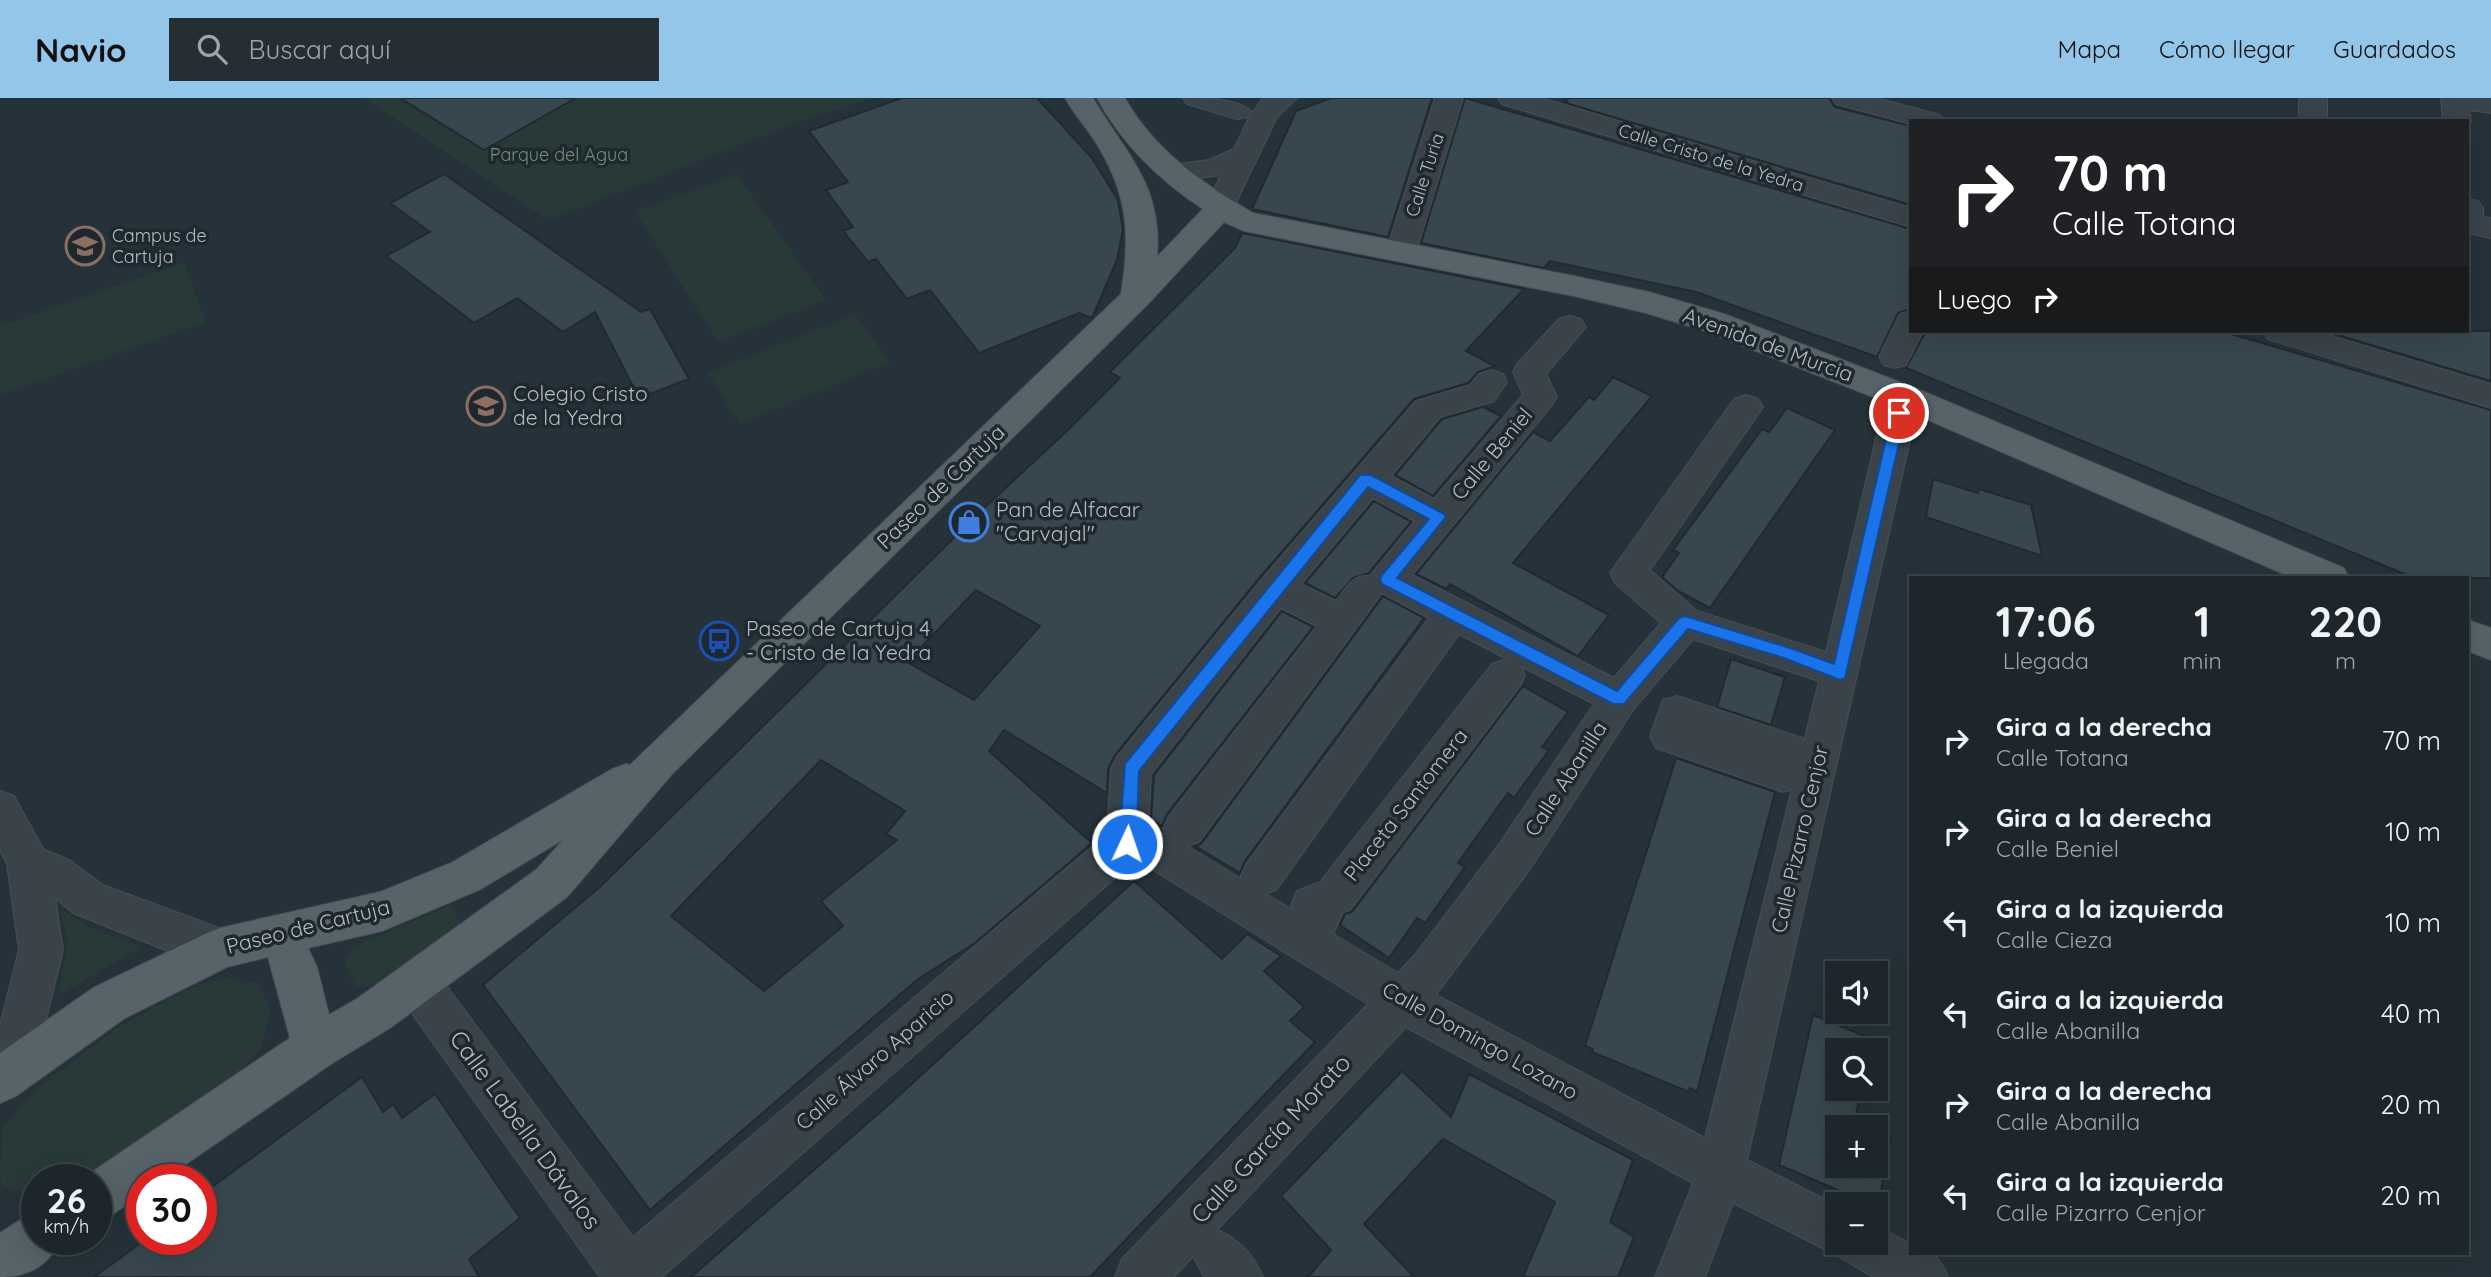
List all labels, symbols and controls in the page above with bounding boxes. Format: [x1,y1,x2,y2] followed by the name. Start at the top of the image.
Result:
[169,18,659,81] search box
[35,29,127,70] text: Navio
[193,30,231,68] icon: search
[249,33,391,66] text: Buscar aquí
[2058,34,2121,64] text: Mapa
[2159,34,2295,64] text: Cómo llegar
[2333,34,2456,64] text: Guardados
[1616,118,1807,197] street label: Calle Cristo de la Yedra
[1400,130,1449,220] street label: Calle Turia
[2052,142,2168,203] text: 70 m
[490,143,628,166] park label: Parque del Agua
[1937,147,2028,238] icon: right
[2052,203,2236,243] text: Calle Totana
[112,224,207,268] place label: Campus de Cartuja
[64,225,106,267] school or university icon: Campus de Cartuja
[2026,280,2064,318] icon: right
[1937,283,2012,316] text: Luego
[1680,301,1857,387] street label: Avenida de Murcia
[513,380,648,430] place label: Colegio Cristo de la Yedra
[1869,383,1929,443] pin
[465,385,507,427] school or university icon: Colegio Cristo de la Yedra
[1880,394,1918,432] icon: arrive
[1445,402,1537,505] street label: Calle Beniel
[871,419,1010,554] street label: Paseo de Cartuja
[996,496,1140,546] place label: Pan de Alfacar "Carvajal"
[948,501,990,543] shop icon: Pan de Alfacar "Carvajal"
[1996,595,2096,648] text: 17:06
[2194,595,2210,648] text: 1
[2309,595,2382,648] text: 220
[746,615,931,665] place label: Paseo de Cartuja 4 - Cristo de la Yedra
[698,620,740,662] bus stop icon: Paseo de Cartuja 4 - Cristo de la Yedra
[2003,646,2089,675] text: Llegada
[2183,646,2222,675] text: min
[2335,646,2356,675] text: m
[1996,710,2212,743] text: Gira a la derecha
[1518,716,1612,841] street label: Calle Abanilla
[1937,722,1975,760] icon: right
[1338,723,1473,886] street label: Placeta Santomera
[2381,724,2441,757] text: 70 m
[1765,743,1833,935] street label: Calle Pizarro Cenjor
[1996,743,2129,772] text: Calle Totana
[1996,801,2212,834] text: Gira a la derecha
[1090,807,1164,881] position arrow
[1937,813,1975,851] icon: right
[2385,815,2441,848] text: 10 m
[1996,834,2119,863] text: Calle Beniel
[1996,892,2224,925] text: Gira a la izquierda
[223,893,392,959] street label: Paseo de Cartuja
[1937,904,1975,942] icon: left
[2385,906,2441,939] text: 10 m
[1996,925,2112,954] text: Calle Cieza
[1825,961,1888,1255] map controls
[1825,961,1888,1024] button: sound
[1378,976,1583,1105] street label: Calle Domingo Lozano
[1996,983,2224,1016] text: Gira a la izquierda
[790,984,959,1135] street label: Calle Álvaro Aparicio
[1937,995,1975,1033] icon: left
[2381,997,2441,1030] text: 40 m
[1996,1016,2140,1045] text: Calle Abanilla
[444,1024,608,1235] street label: Calle Labella Dávalos
[1825,1038,1888,1101] button: search
[1184,1047,1356,1229] street label: Calle García Morato
[1996,1074,2212,1107] text: Gira a la derecha
[1937,1086,1975,1124] icon: right
[2380,1088,2441,1121] text: 20 m
[1996,1107,2140,1136] text: Calle Abanilla
[1825,1115,1888,1178] button: +
[126,1164,217,1255] speed limit sign: 30
[1996,1165,2224,1198] text: Gira a la izquierda
[1937,1177,1975,1215] icon: left
[47,1178,86,1222] text: 26
[2380,1179,2441,1212] text: 20 m
[1825,1192,1888,1255] button: −
[1996,1198,2206,1227] text: Calle Pizarro Cenjor
[44,1215,89,1238] text: km/h

